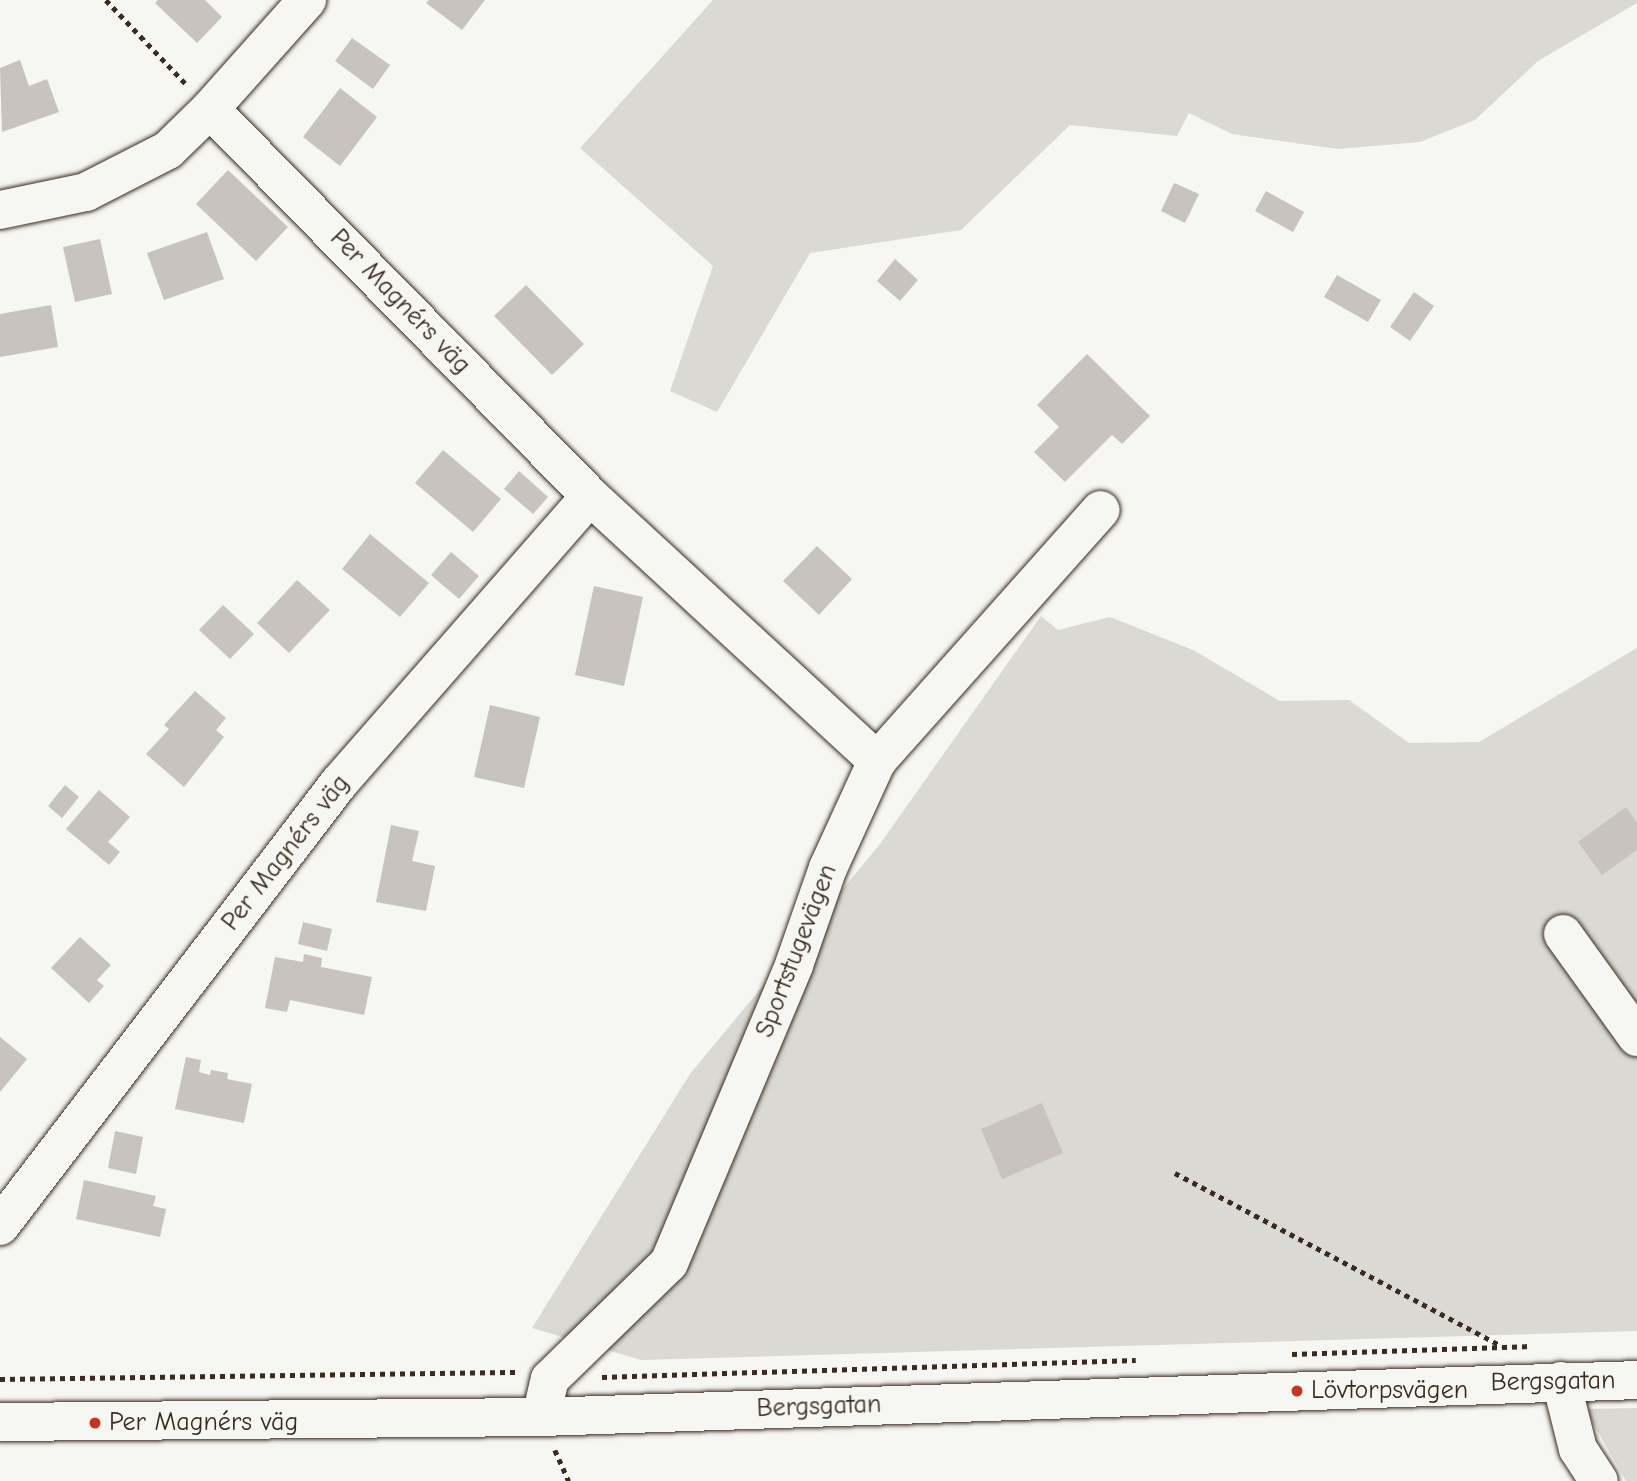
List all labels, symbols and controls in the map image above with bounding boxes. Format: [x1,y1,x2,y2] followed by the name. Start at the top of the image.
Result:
[323,223,477,381] street label: Per Magnérs väg
[215,769,357,937] street label: Per Magnérs väg
[750,860,844,1042] street label: Sportstugevägen
[1490,1365,1616,1399] street label: Bergsgatan
[1311,1375,1468,1407] place label: Lövtorpsvägen
[1289,1383,1305,1399] marker: Lövtorpsvägen
[756,1389,882,1425] street label: Bergsgatan
[109,1407,298,1439] place label: Per Magnérs väg
[87,1415,103,1431] marker: Per Magnérs väg

